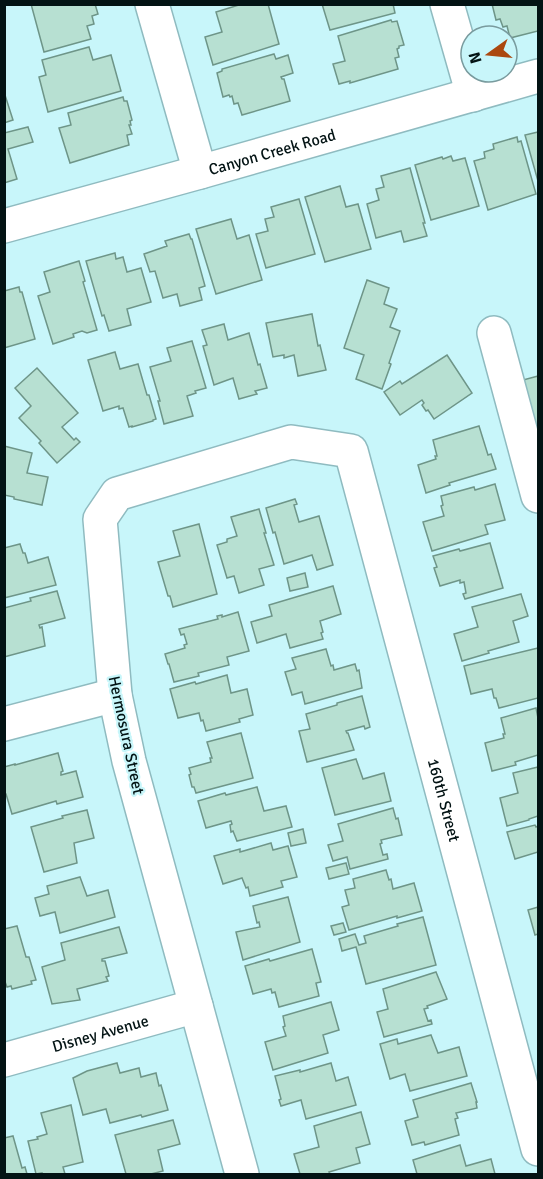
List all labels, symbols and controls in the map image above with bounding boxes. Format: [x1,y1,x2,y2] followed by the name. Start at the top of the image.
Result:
[459,24,519,84] north arrow
[464,50,487,66] text: N
[206,125,338,180] street label: Canyon Creek Road
[104,674,148,797] street label: Hermosura Street
[423,756,464,844] street label: 160th Street
[50,1011,151,1057] street label: Disney Avenue

